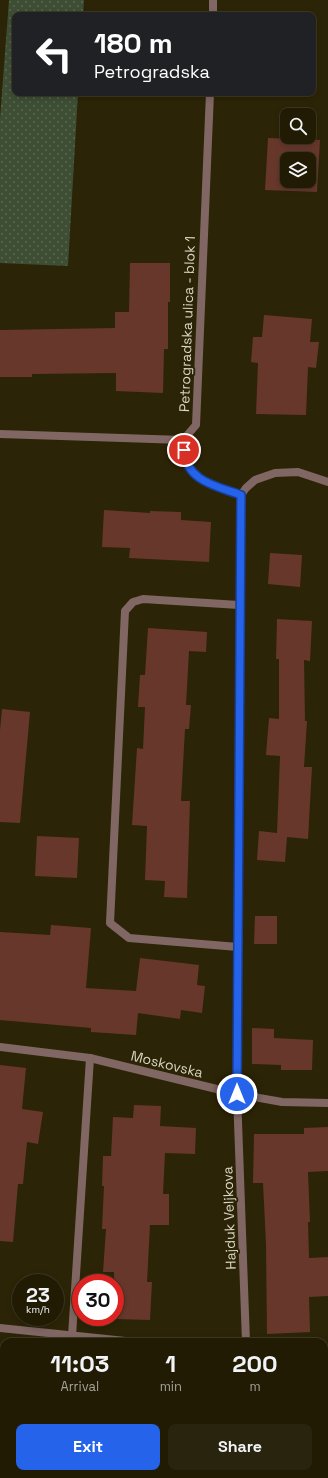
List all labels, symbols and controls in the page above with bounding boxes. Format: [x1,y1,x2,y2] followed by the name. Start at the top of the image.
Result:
[94,25,173,61] text: 180 m
[28,28,80,80] icon: left
[94,60,210,83] text: Petrogradska
[280,108,316,188] map controls
[280,108,316,144] button: search
[280,152,316,188] button: layers
[175,236,199,412] street label: Petrogradska ulica - blok 1
[167,433,201,467] pin
[173,439,195,461] icon: arrive
[129,1046,205,1082] street label: Moskovska
[216,1073,258,1115] position arrow
[218,1166,240,1270] street label: Hajduk Veljkova
[72,1274,124,1326] speed limit sign: 30
[26,1282,50,1308] text: 23
[26,1303,50,1316] text: km/h
[50,1348,109,1379] text: 11:03
[165,1348,176,1379] text: 1
[232,1348,278,1379] text: 200
[60,1378,99,1395] text: Arrival
[160,1378,182,1395] text: min
[249,1378,261,1395] text: m
[16,1424,160,1470] button: Exit
[168,1424,312,1470] button: Share

